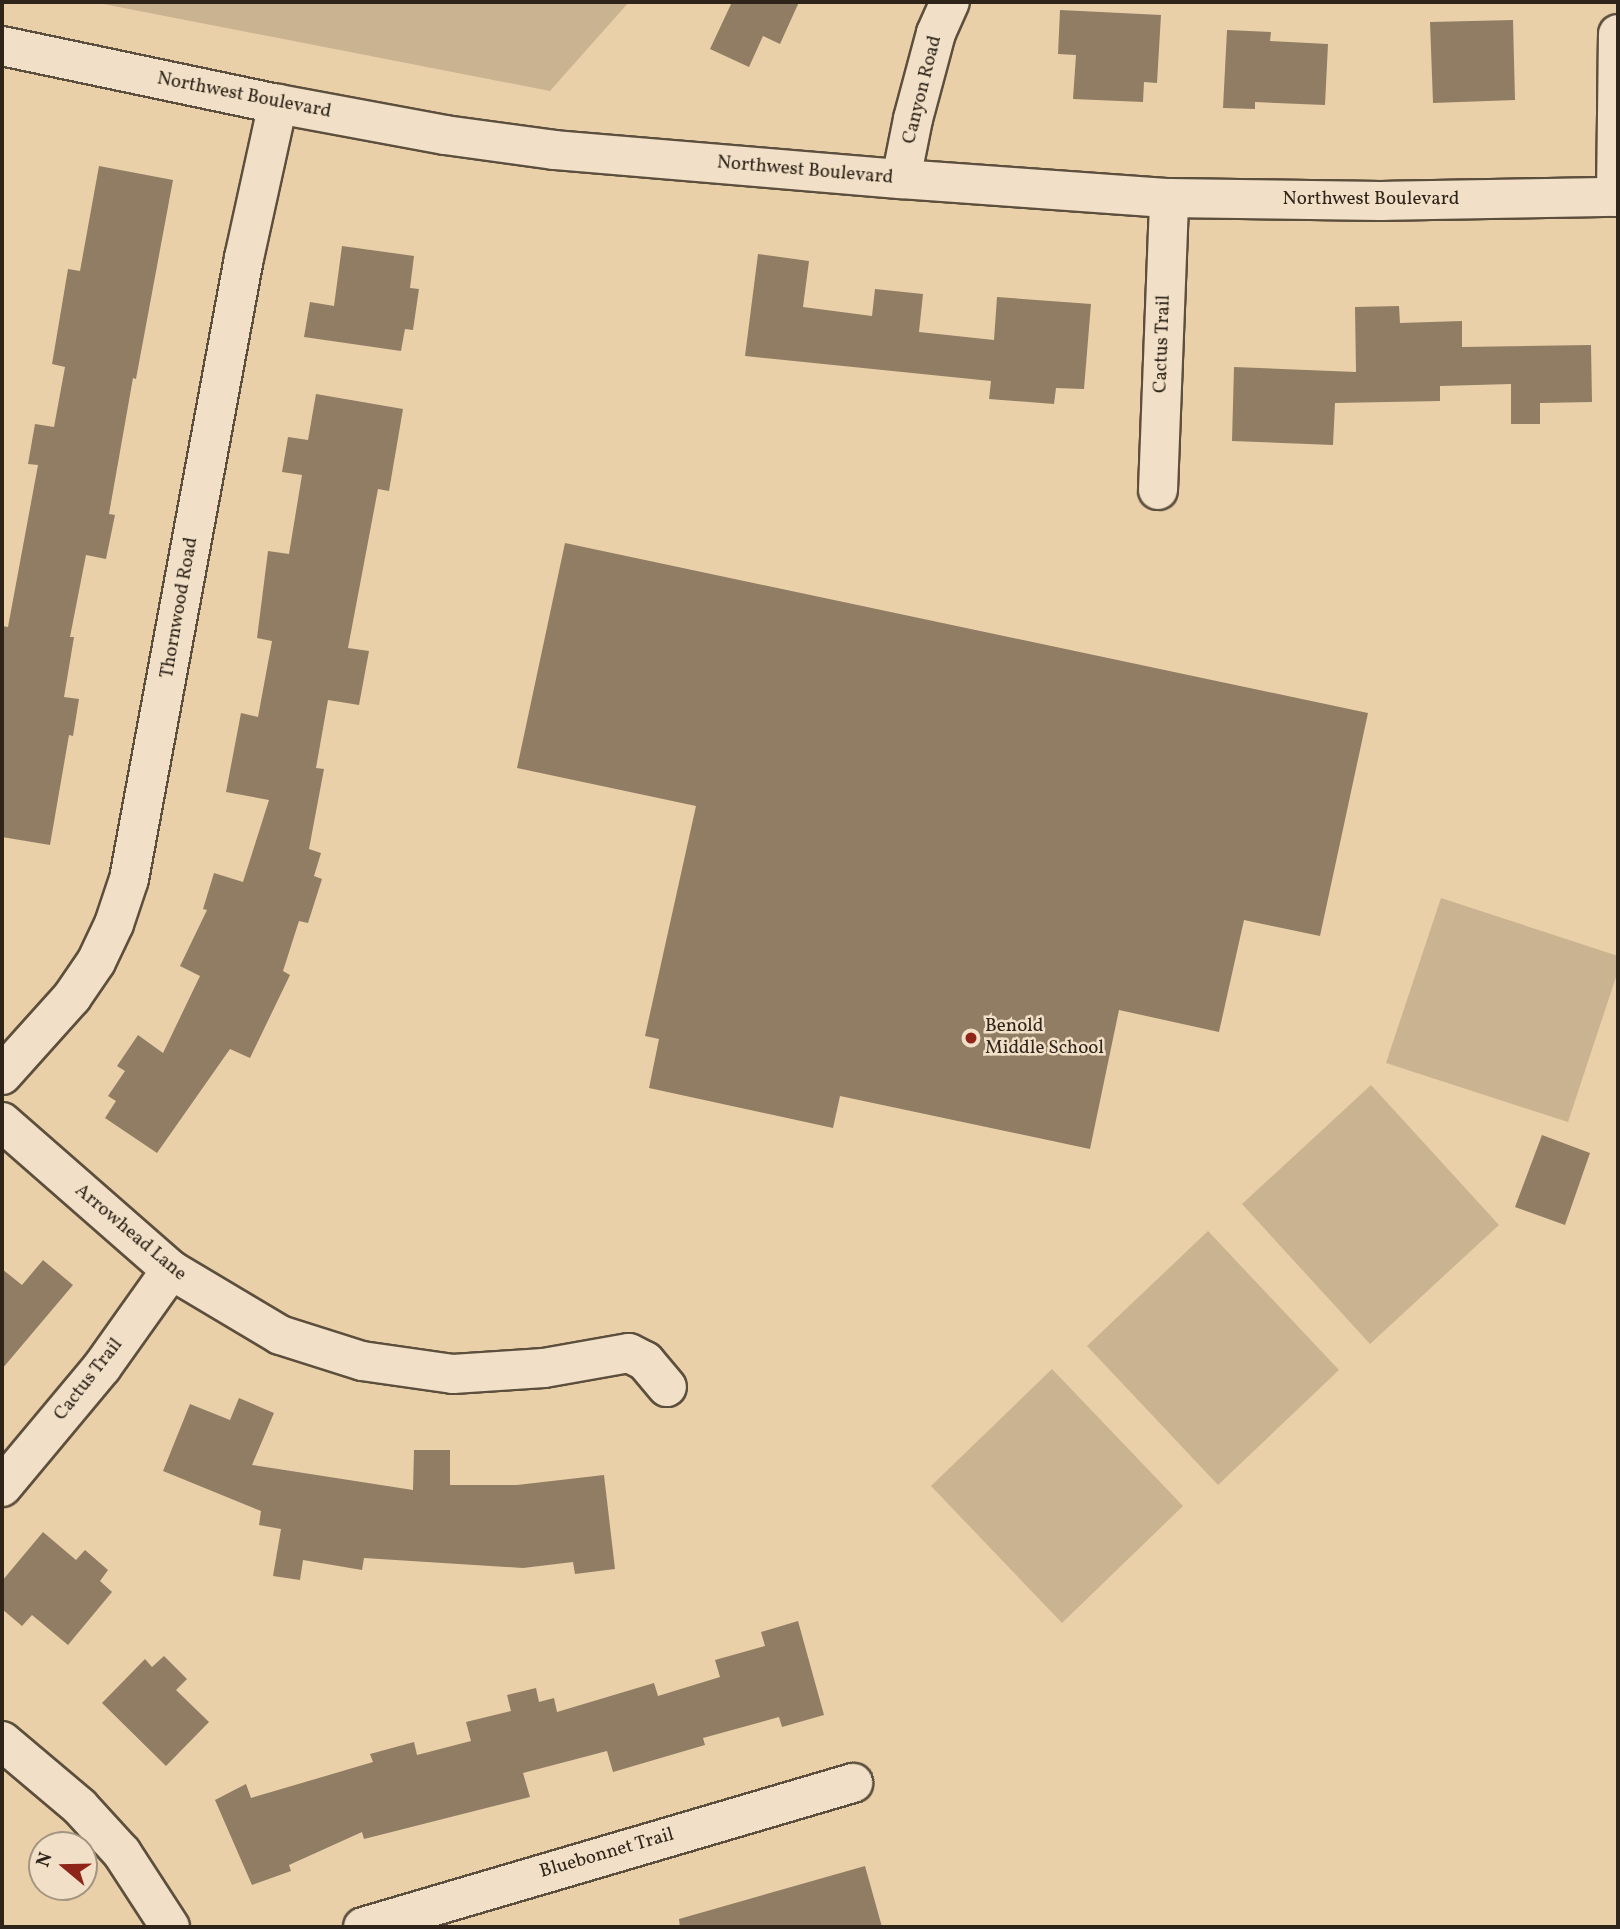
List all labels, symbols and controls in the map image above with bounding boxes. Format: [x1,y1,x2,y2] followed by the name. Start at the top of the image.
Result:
[899,34,947,146] street label: Canyon Road
[155,68,333,124] street label: Northwest Boulevard
[716,152,894,190] street label: Northwest Boulevard
[1283,189,1459,211] street label: Northwest Boulevard
[1150,294,1176,394] street label: Cactus Trail
[156,536,204,680] street label: Thornwood Road
[985,1016,1104,1060] place label: Benold Middle School
[963,1030,979,1046] marker: Benold Middle School
[70,1180,190,1286] street label: Arrowhead Lane
[50,1334,128,1426] street label: Cactus Trail
[537,1824,677,1884] street label: Bluebonnet Trail
[28,1831,98,1901] north arrow
[30,1849,60,1871] text: N

